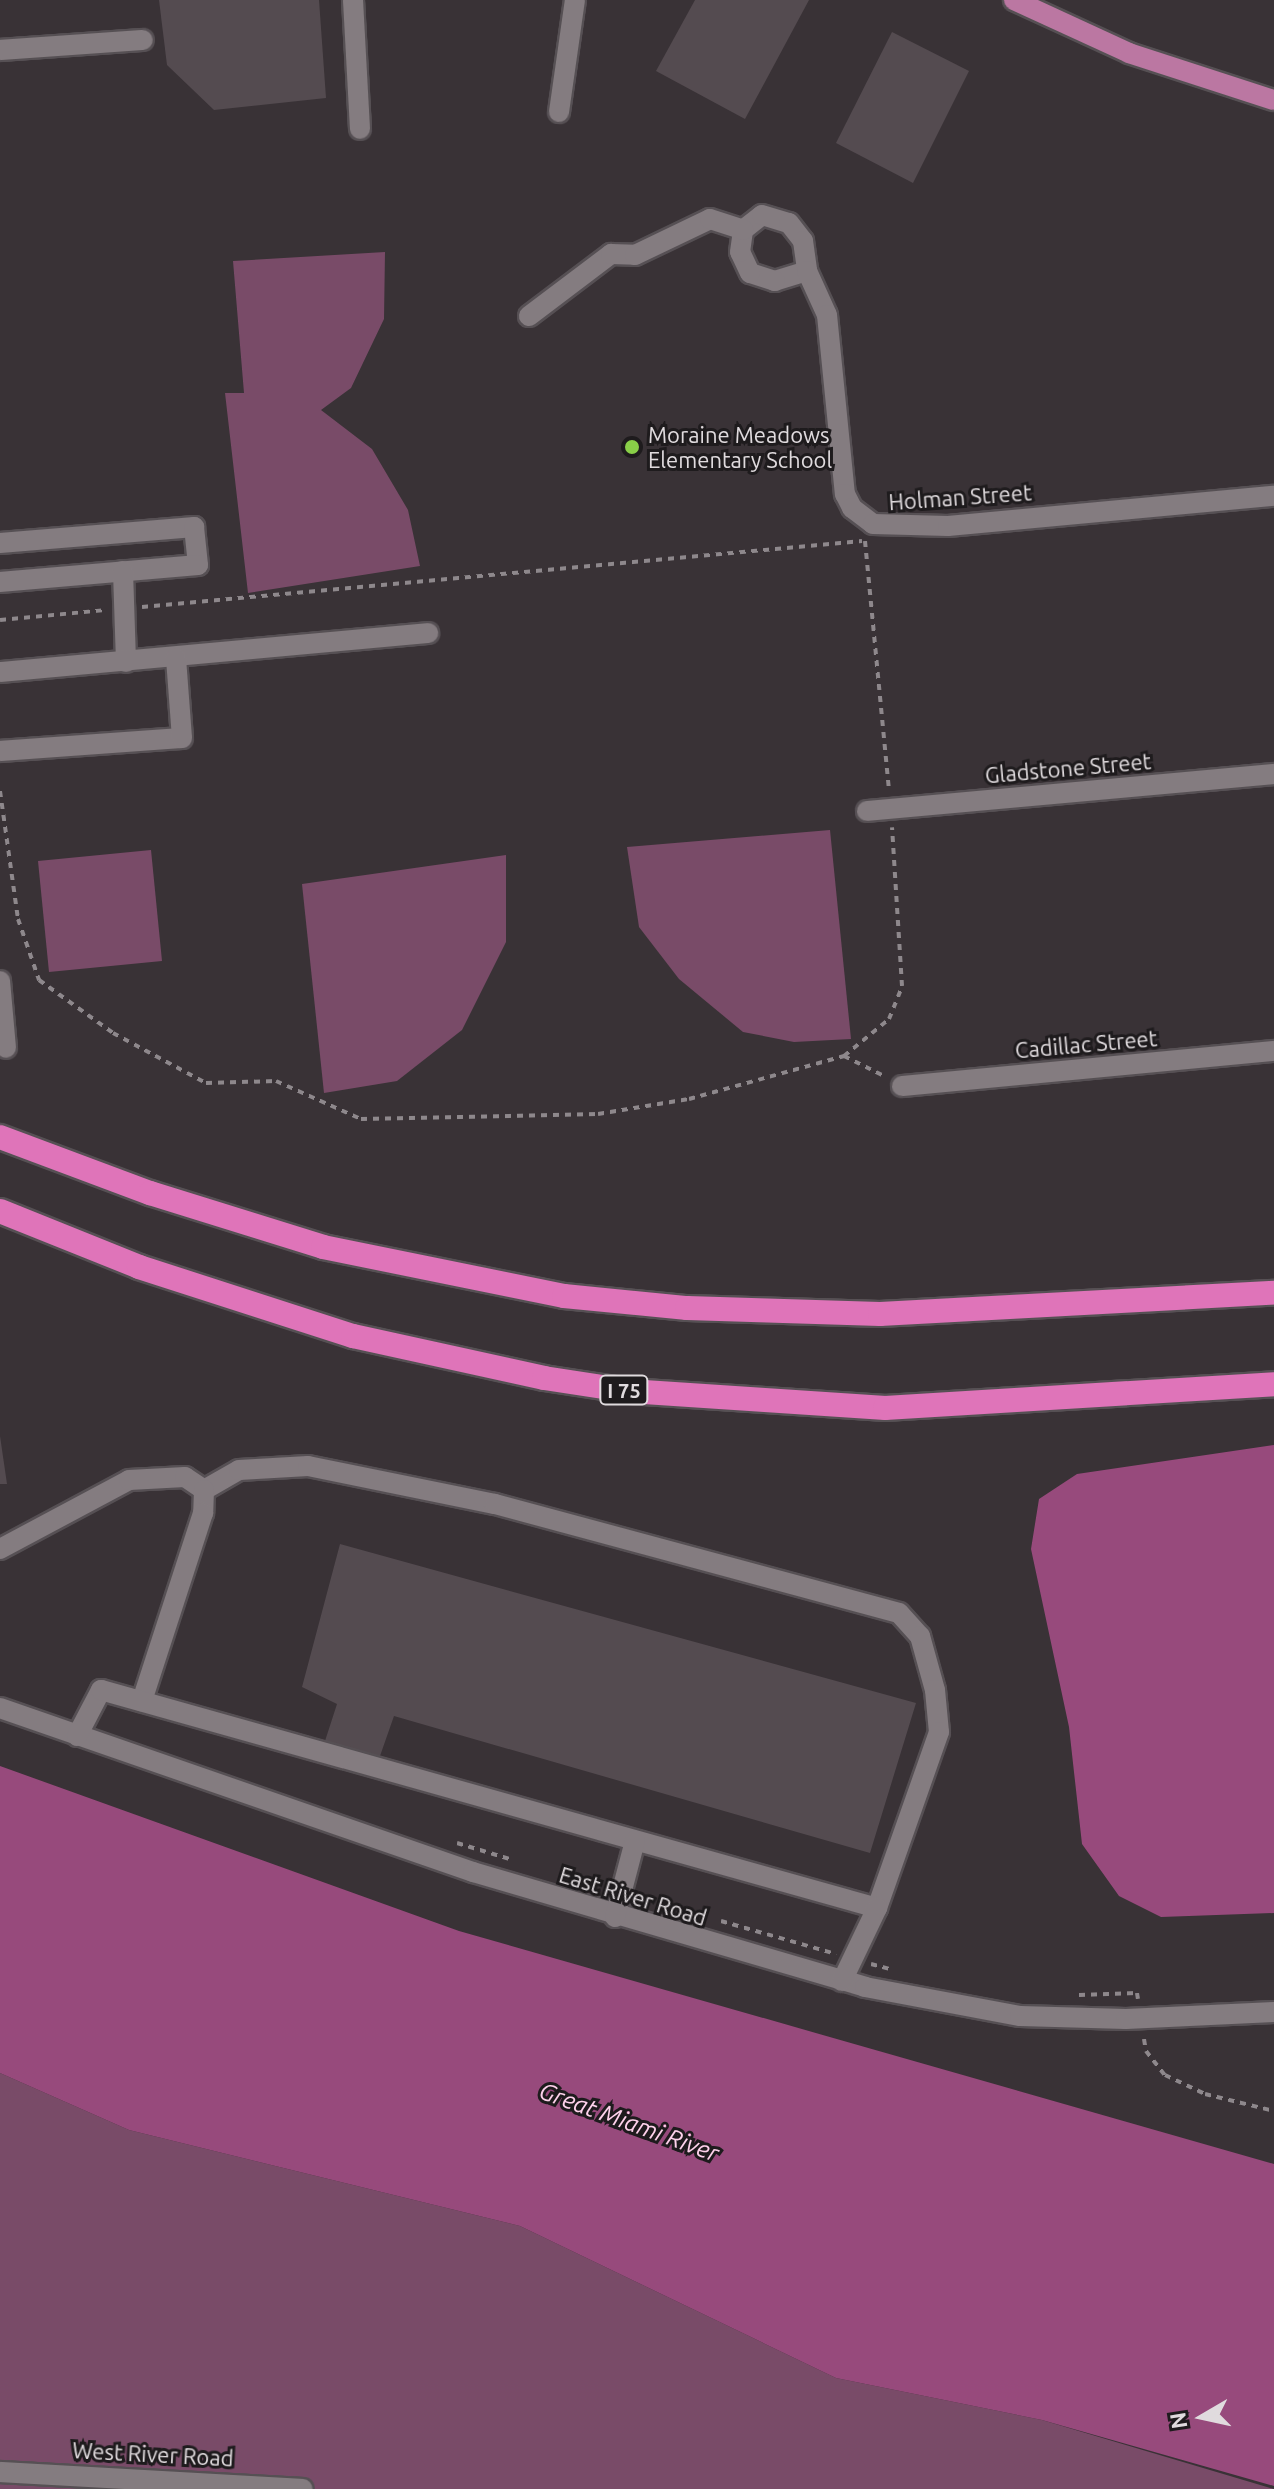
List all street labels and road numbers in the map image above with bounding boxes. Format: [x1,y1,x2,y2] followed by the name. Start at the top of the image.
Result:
[888,479,1032,515] street label: Holman Street
[984,748,1152,788] street label: Gladstone Street
[1014,1025,1158,1063] street label: Cadillac Street
[598,1374,650,1406] road number: I 75
[556,1861,710,1931] street label: East River Road
[72,2437,234,2471] street label: West River Road

